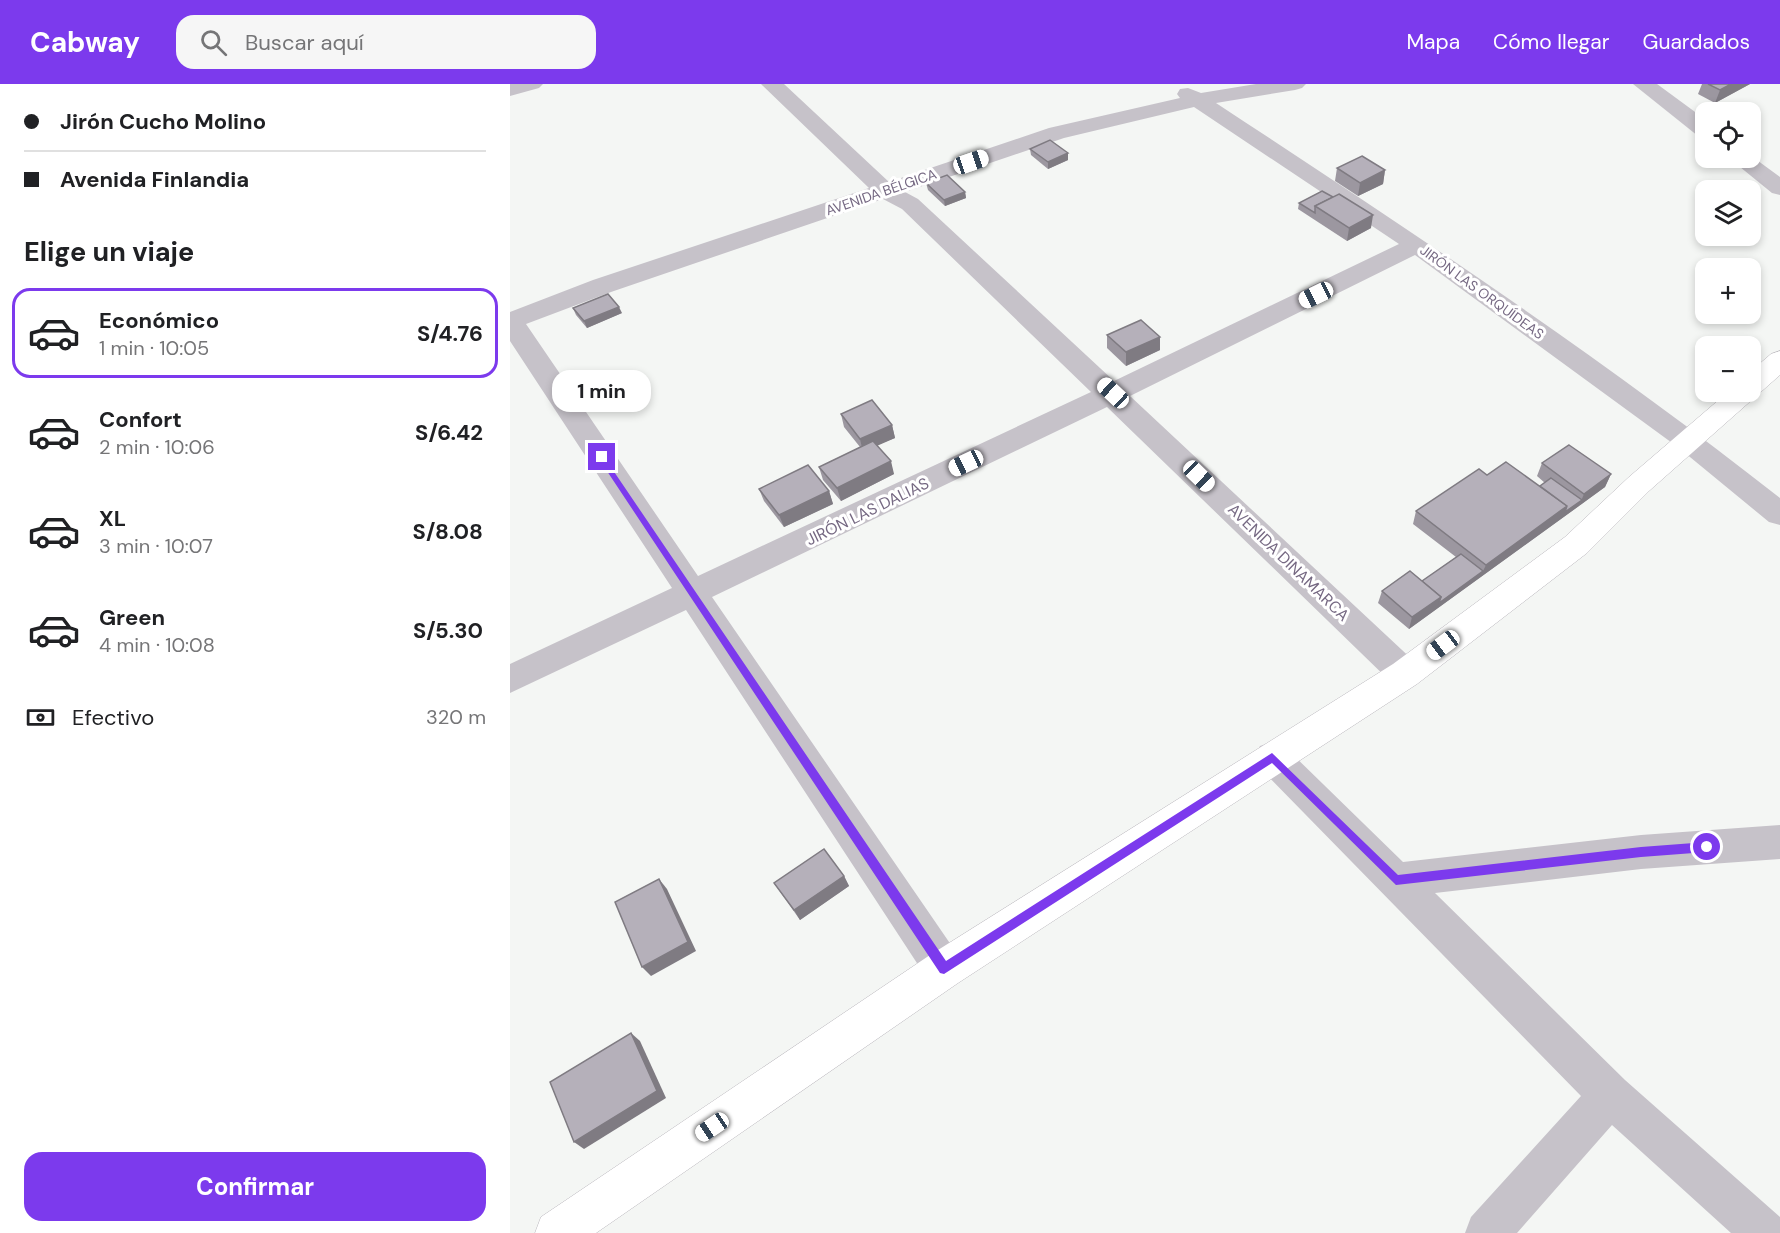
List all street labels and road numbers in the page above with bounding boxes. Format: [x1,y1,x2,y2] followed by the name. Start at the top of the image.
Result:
[823,165,939,219] street label: AVENIDA BÉLGICA
[1417,241,1547,343] street label: JIRÓN LAS ORQUÍDEAS
[802,473,932,550] street label: JIRÓN LAS DALIAS
[1224,499,1354,626] street label: AVENIDA DINAMARCA

